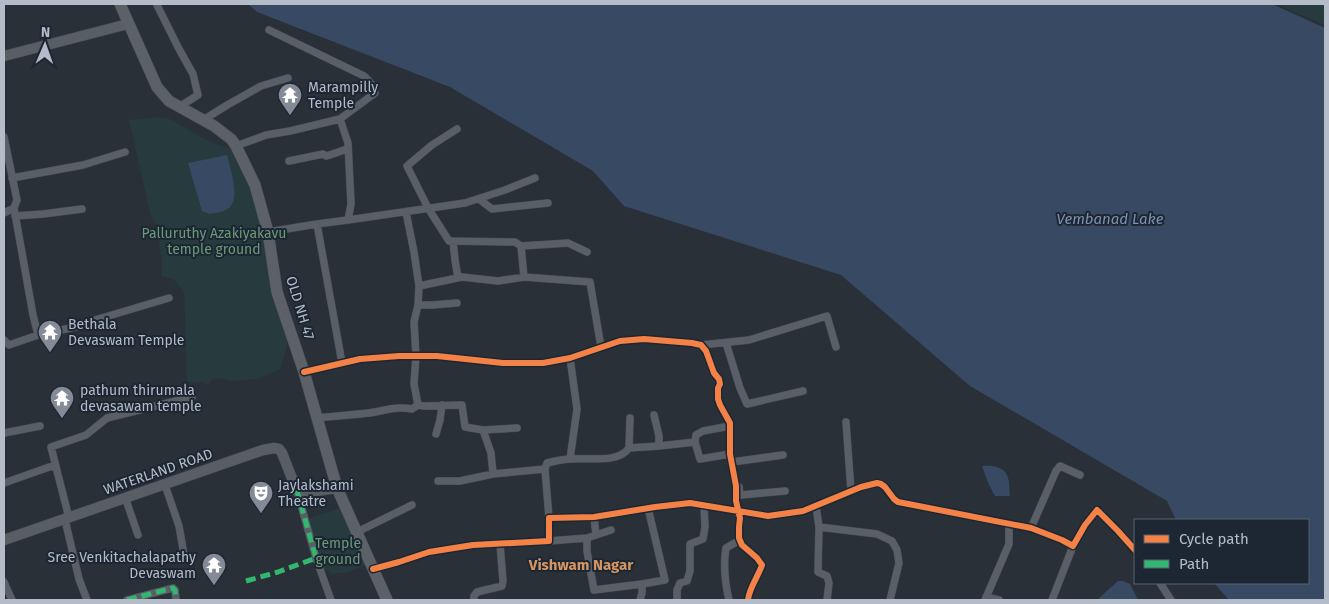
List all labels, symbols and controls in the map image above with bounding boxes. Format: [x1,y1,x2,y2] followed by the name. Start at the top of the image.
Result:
[20,20,70,70] north arrow
[40,24,50,41] text: N
[308,79,378,112] place label: Marampilly Temple
[277,82,303,116] temple icon: Marampilly Temple
[1057,210,1164,228] water label: Vembanad Lake
[142,225,286,258] park label: Palluruthy Azakiyakavu temple ground
[282,274,318,342] street label: OLD NH 47
[68,316,184,349] place label: Bethala Devaswam Temple
[37,319,63,353] temple icon: Bethala Devaswam Temple
[80,382,202,415] place label: pathum thirumala devasawam temple
[49,385,75,419] temple icon: pathum thirumala devasawam temple
[101,445,215,499] street label: WATERLAND ROAD
[278,477,354,510] place label: Jaylakshami Theatre
[248,480,274,514] theatre icon: Jaylakshami Theatre
[1134,519,1309,584] legend
[1179,530,1249,548] text: Cycle path
[315,535,361,568] park label: Temple ground
[48,549,196,582] place label: Sree Venkitachalapathy Devaswam
[201,552,227,586] temple icon: Sree Venkitachalapathy Devaswam
[1179,555,1209,573] text: Path
[528,556,634,574] district label: Vishwam Nagar

